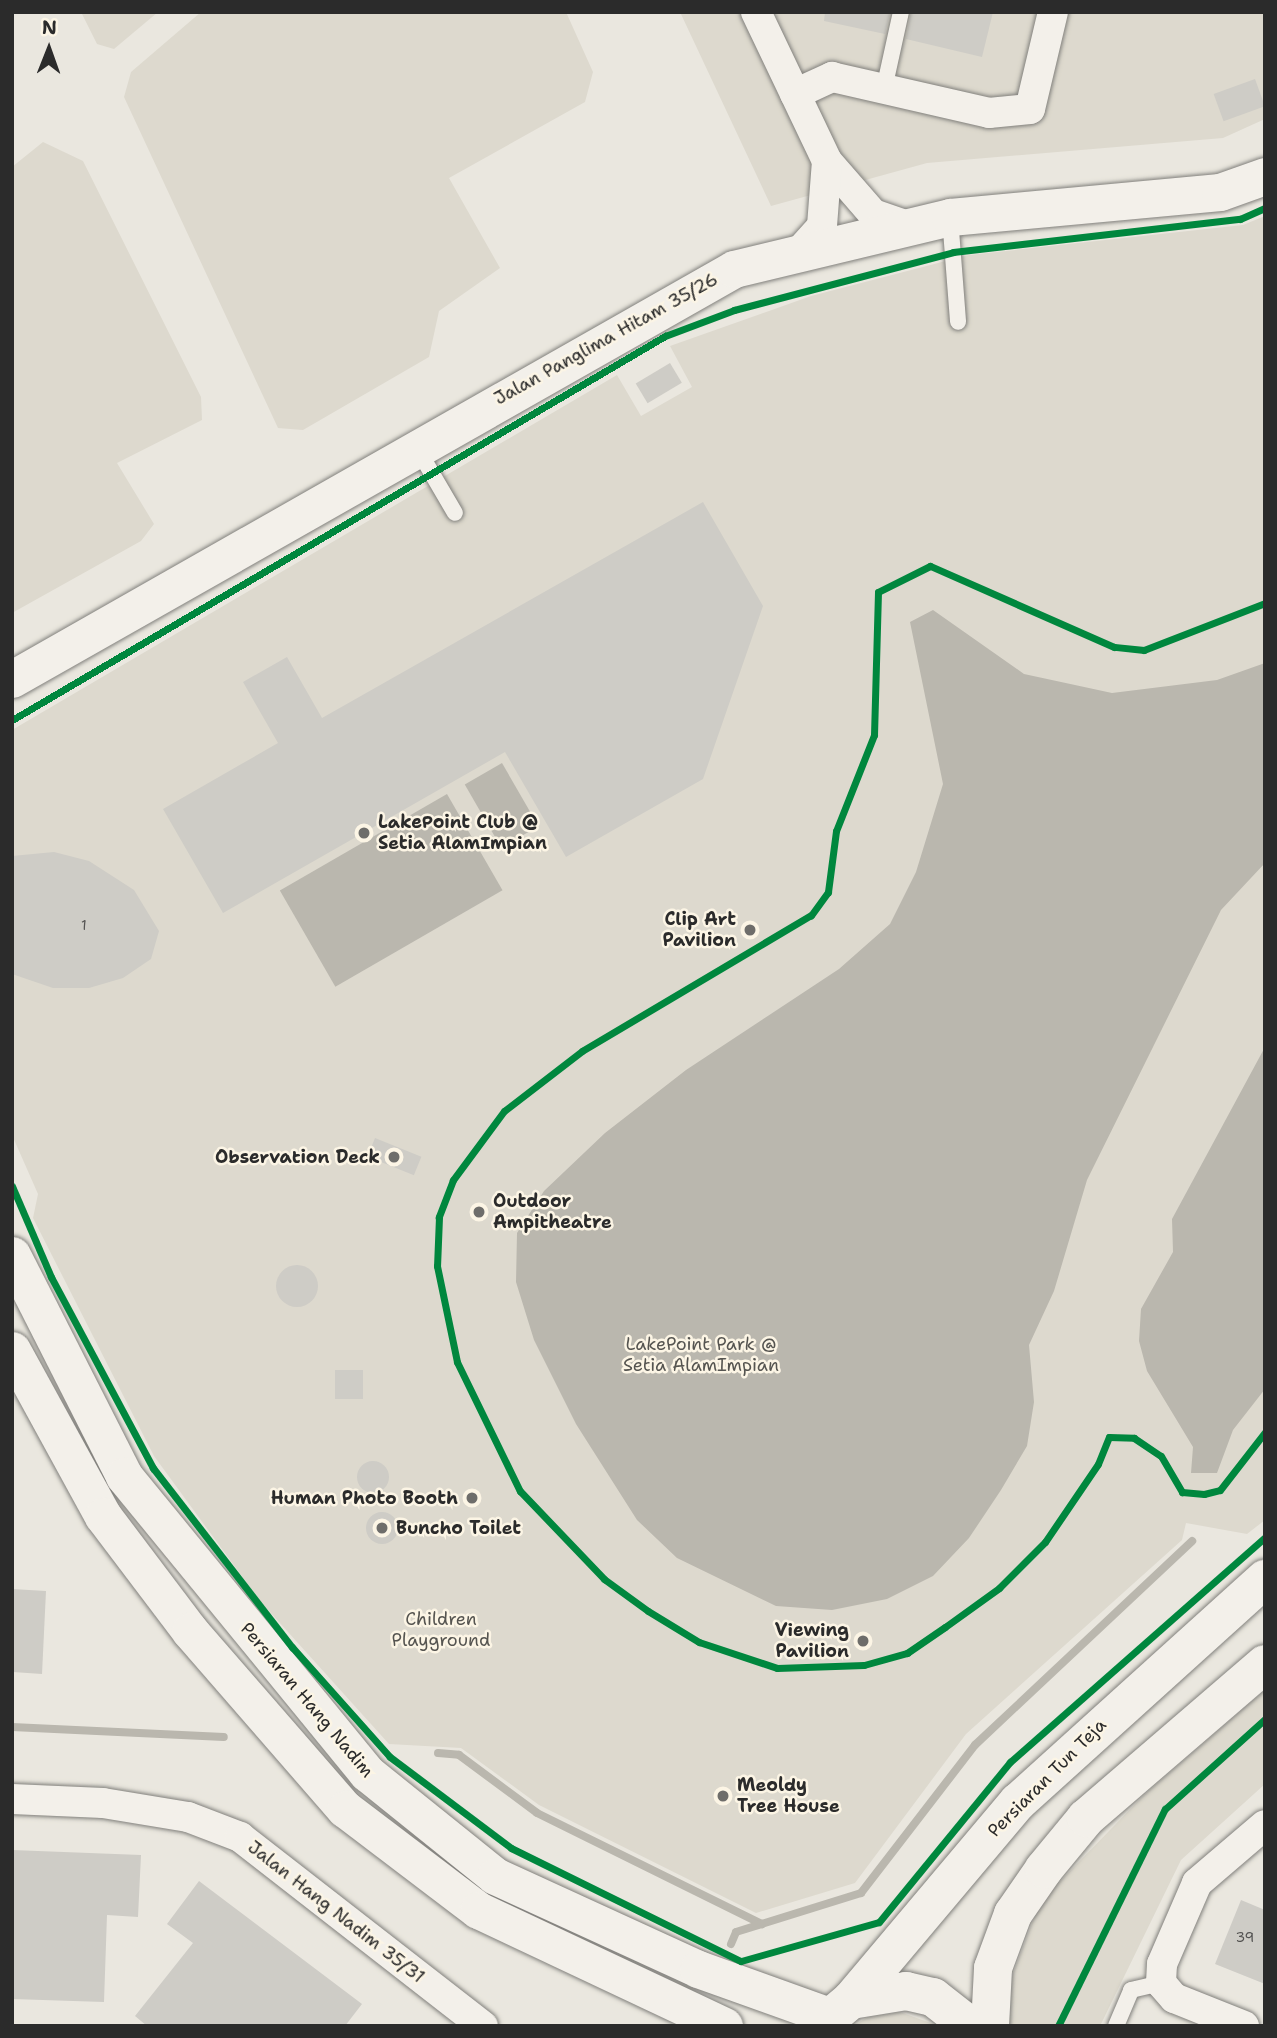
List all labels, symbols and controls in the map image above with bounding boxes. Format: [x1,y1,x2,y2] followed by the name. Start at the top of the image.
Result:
[14,14,84,84] north arrow
[42,15,57,40] text: N
[490,268,722,410] street label: Jalan Panglima Hitam 35/26
[378,812,547,854] place label: LakePoint Club @ Setia AlamImpian
[356,825,372,841] marker: LakePoint Club @ Setia AlamImpian
[663,909,736,951] place label: Clip Art Pavilion
[81,917,87,933] house number: 1
[742,922,758,938] marker: Clip Art Pavilion
[215,1146,380,1168] place label: Observation Deck
[386,1149,402,1165] marker: Observation Deck
[493,1191,612,1234] place label: Outdoor Ampitheatre
[471,1204,487,1220] marker: Outdoor Ampitheatre
[623,1334,779,1376] park label: LakePoint Park @ Setia AlamImpian
[271,1487,458,1509] place label: Human Photo Booth
[464,1490,480,1506] marker: Human Photo Booth
[396,1517,521,1539] place label: Buncho Toilet
[374,1520,390,1536] marker: Buncho Toilet
[392,1609,490,1652] park label: Children Playground
[236,1618,378,1782] street label: Persiaran Hang Nadim
[775,1620,849,1662] place label: Viewing Pavilion
[855,1633,871,1649] marker: Viewing Pavilion
[983,1714,1111,1842] street label: Persiaran Tun Teja
[737,1775,840,1817] place label: Meoldy Tree House
[715,1788,731,1804] marker: Meoldy Tree House
[243,1836,429,1988] street label: Jalan Hang Nadim 35/31
[1236,1929,1254,1945] house number: 39

